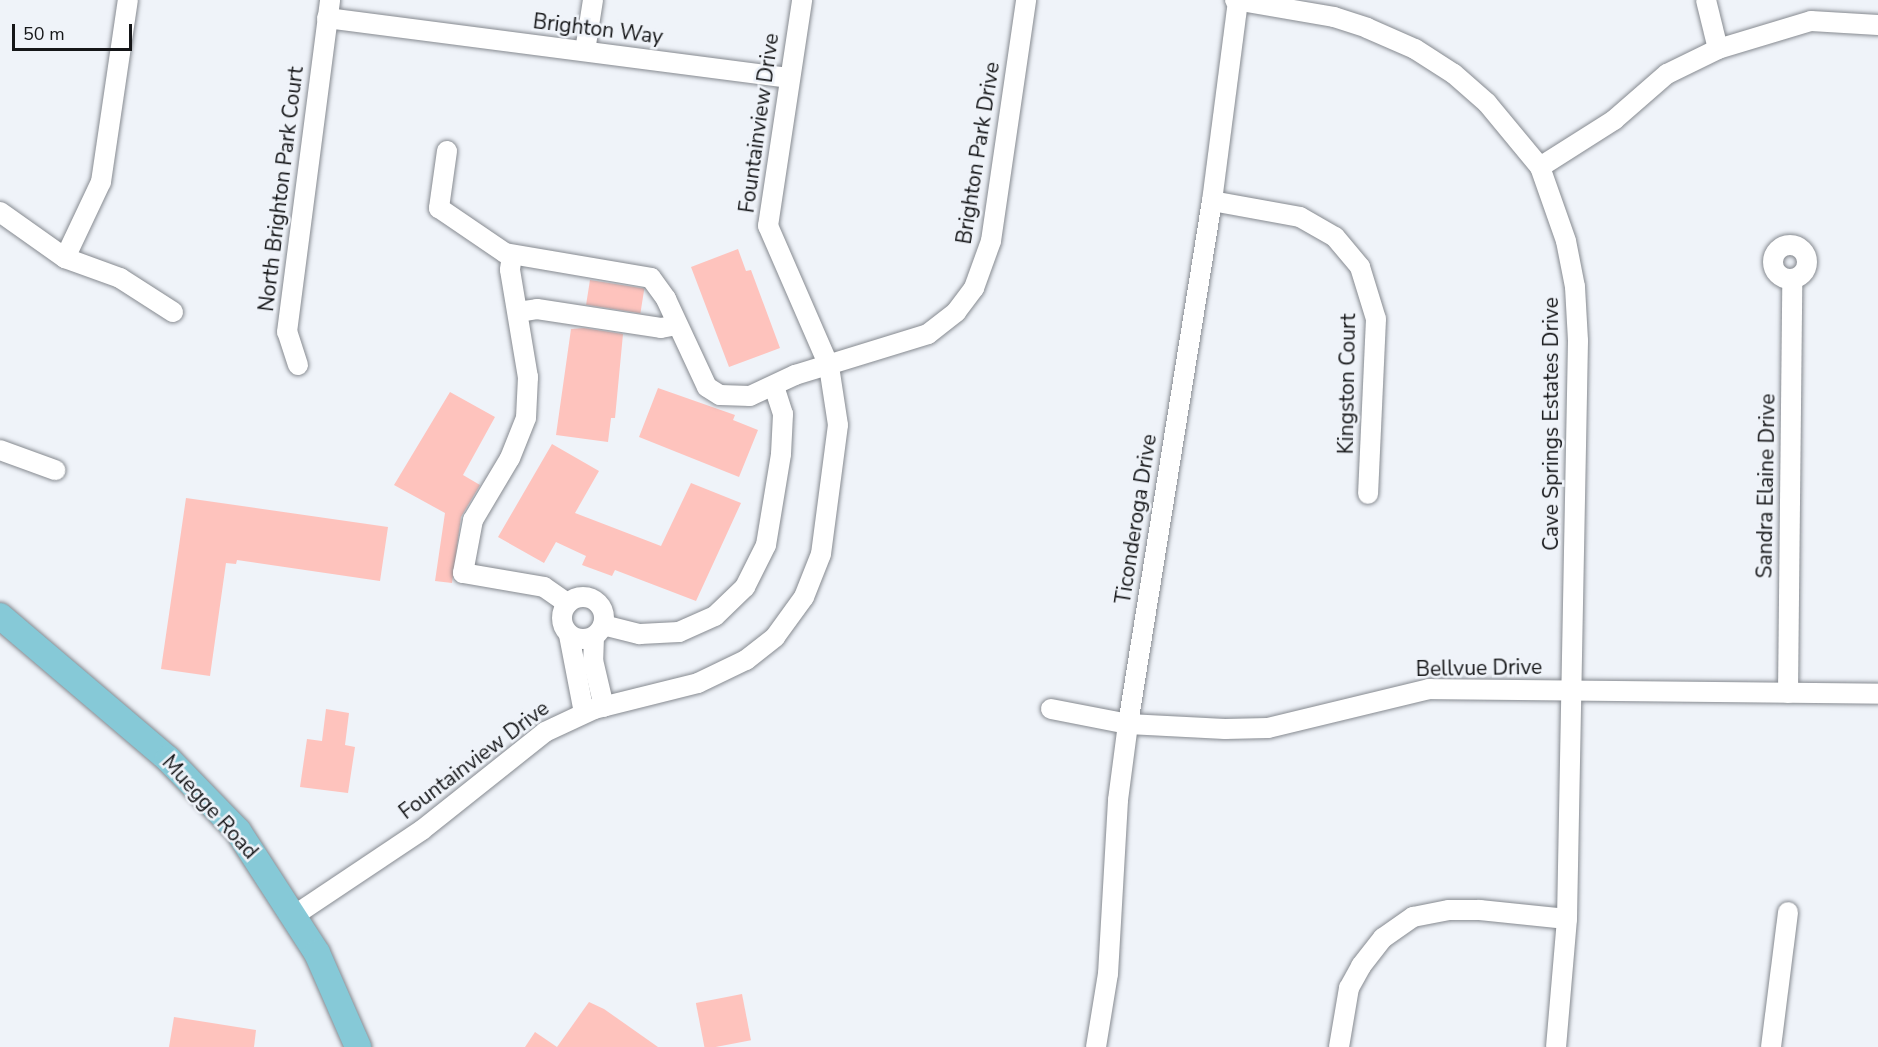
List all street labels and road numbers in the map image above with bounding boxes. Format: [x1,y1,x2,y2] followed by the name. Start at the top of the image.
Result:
[532,9,664,49] street label: Brighton Way
[734,32,784,214] street label: Fountainview Drive
[951,60,1005,246] street label: Brighton Park Drive
[253,65,309,313] street label: North Brighton Park Court
[1538,297,1564,551] street label: Cave Springs Estates Drive
[1333,313,1361,455] street label: Kingston Court
[1752,393,1780,579] street label: Sandra Elaine Drive
[1110,432,1162,606] street label: Ticonderoga Drive
[1416,654,1542,682] street label: Bellvue Drive
[394,695,554,825] street label: Fountainview Drive
[157,750,263,864] street label: Muegge Road

